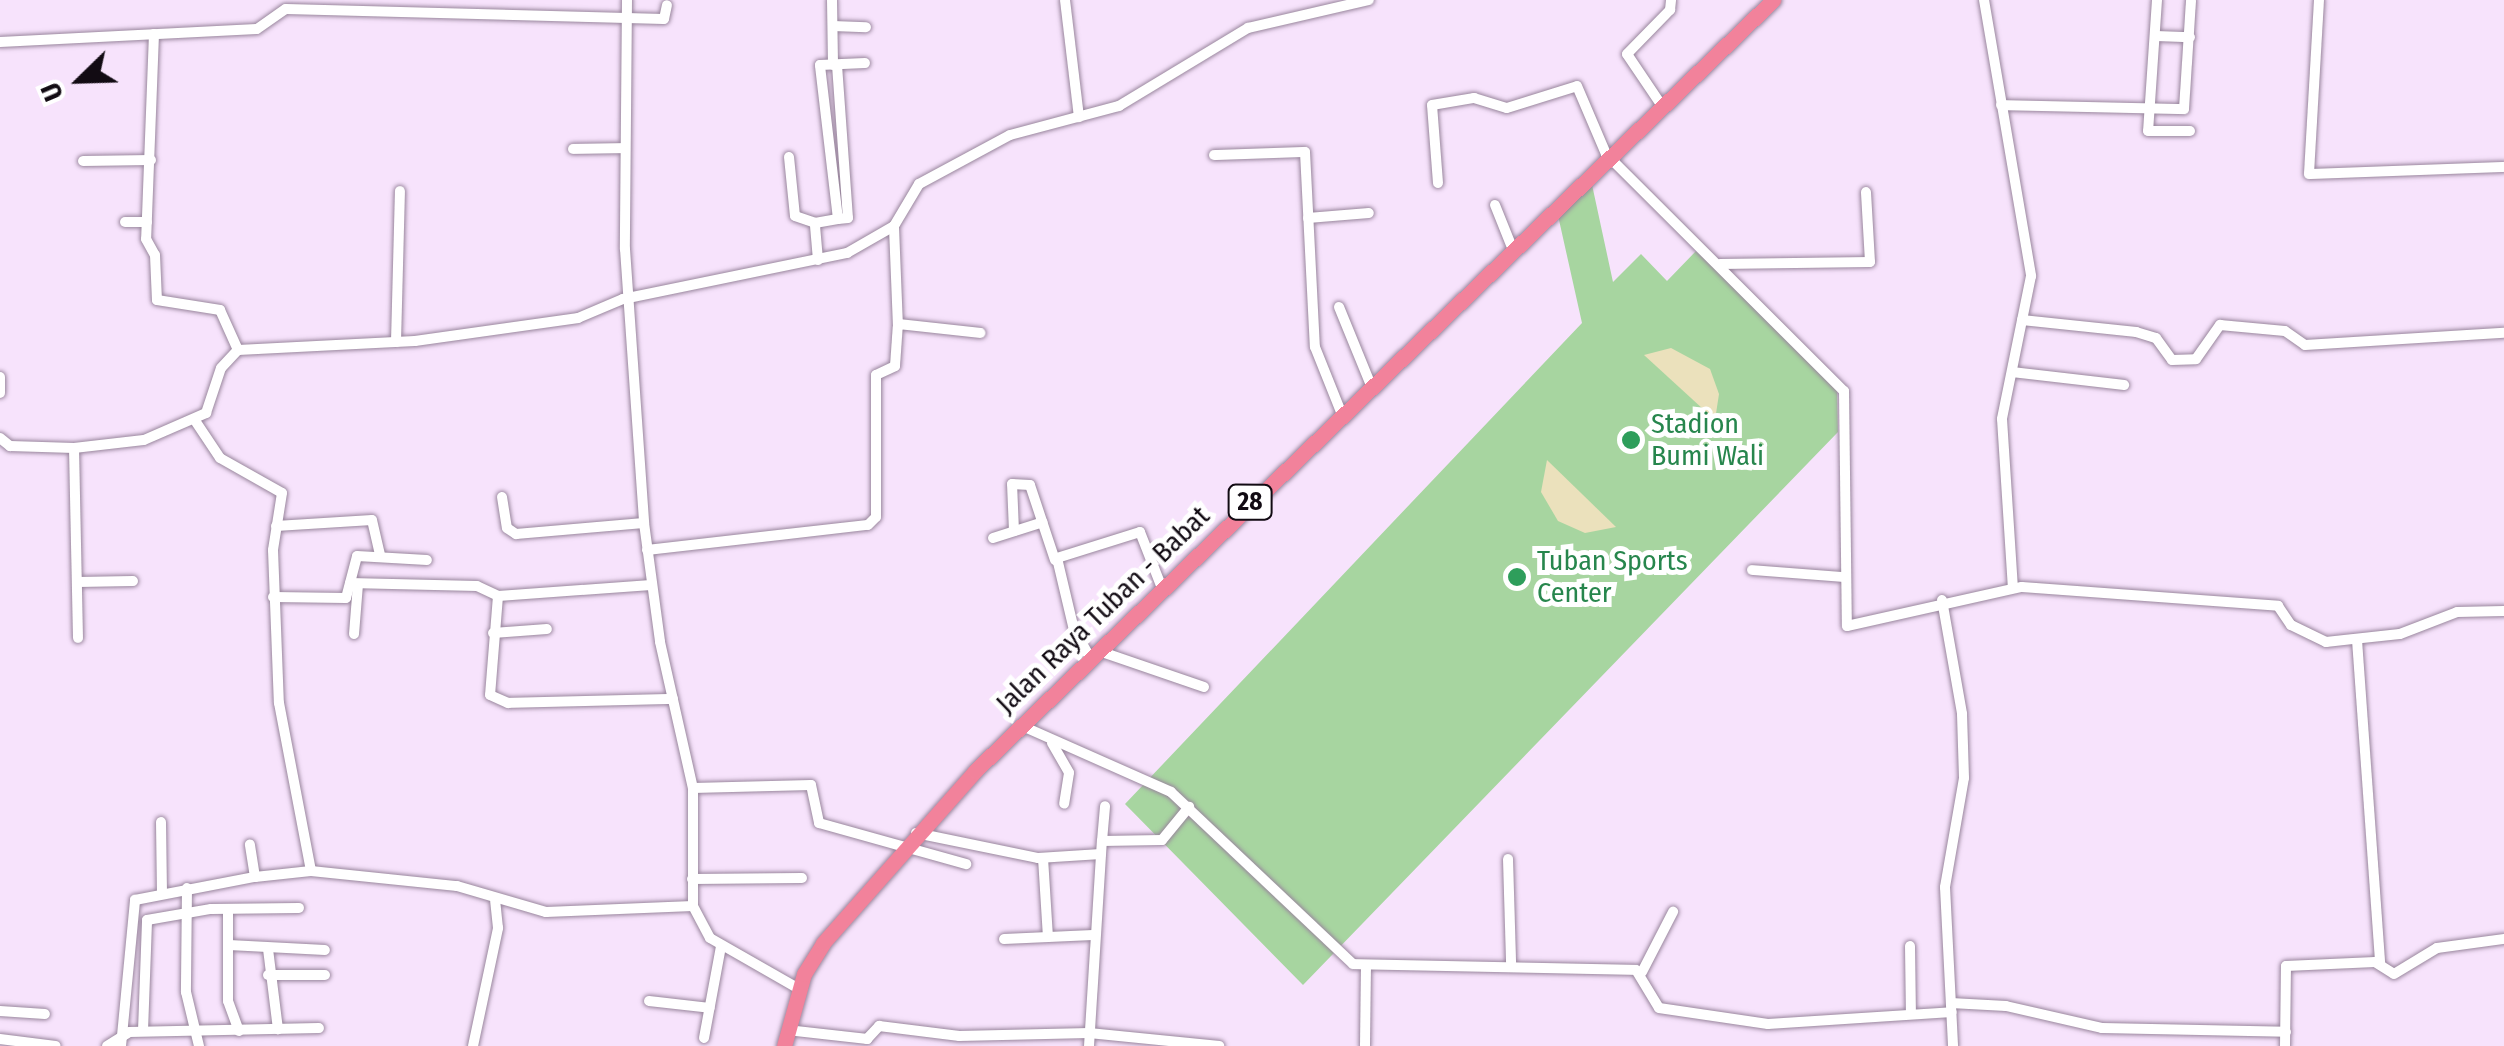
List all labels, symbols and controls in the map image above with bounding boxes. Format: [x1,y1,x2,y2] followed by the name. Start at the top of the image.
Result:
[30,30,130,130] north arrow
[34,78,70,106] text: U
[1651,407,1764,473] place label: Stadion Bumi Wali
[1620,429,1642,451] marker: Stadion Bumi Wali
[1228,482,1272,522] road number: 28
[989,499,1217,721] street label: Jalan Raya Tuban - Babat
[1537,544,1688,610] place label: Tuban Sports Center
[1506,566,1528,588] marker: Tuban Sports Center

